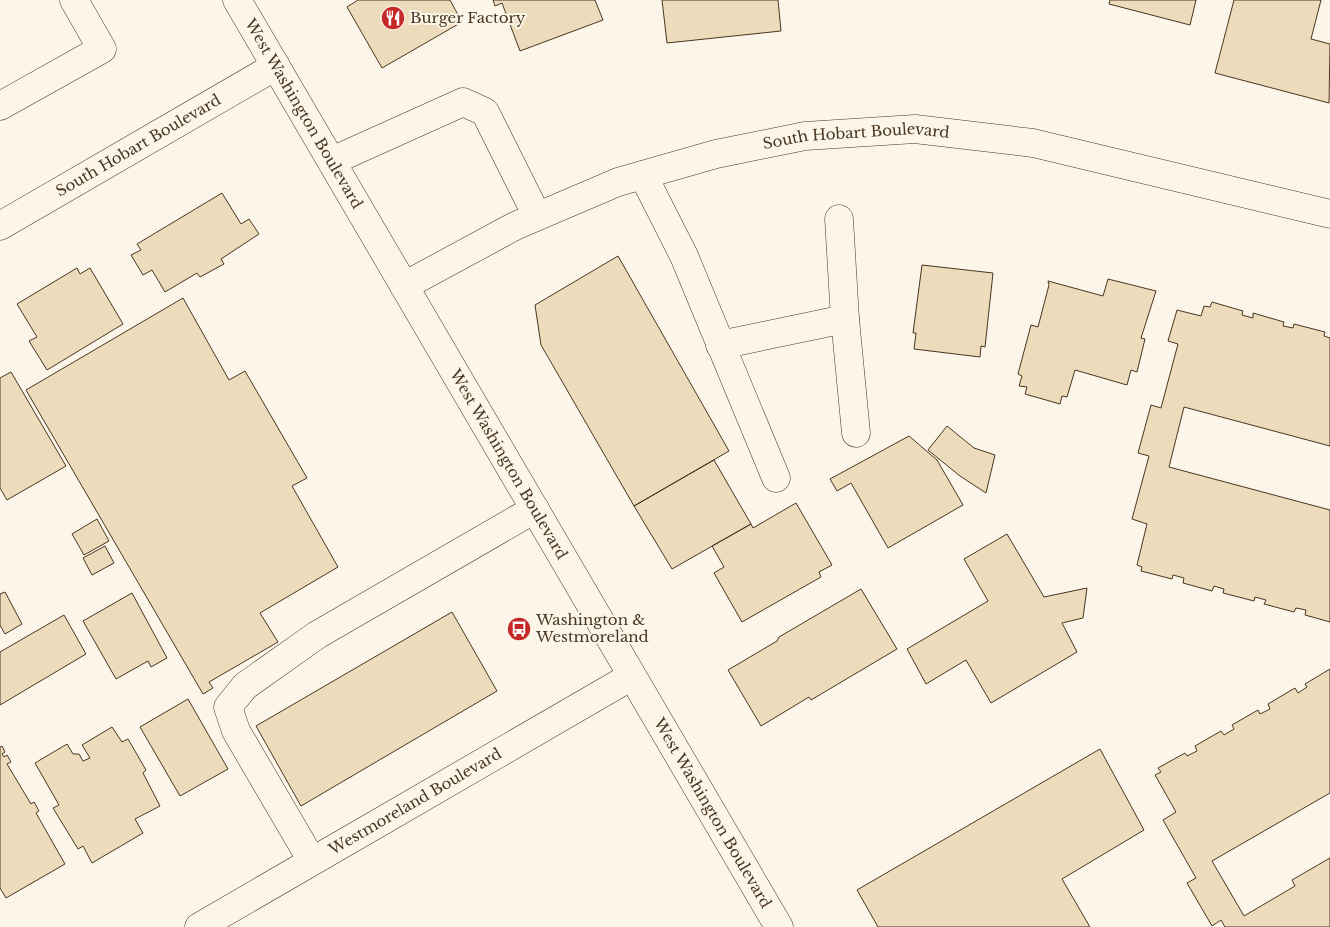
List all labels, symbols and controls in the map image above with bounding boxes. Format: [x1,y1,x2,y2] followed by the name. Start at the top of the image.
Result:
[380,5,406,31] restaurant icon: Burger Factory
[410,8,526,27] place label: Burger Factory
[241,14,367,212] street label: West Washington Boulevard
[52,90,224,201] street label: South Hobart Boulevard
[761,119,951,153] street label: South Hobart Boulevard
[446,365,572,563] street label: West Washington Boulevard
[535,610,649,646] place label: Washington & Westmoreland
[506,616,532,642] bus stop icon: Washington & Westmoreland
[649,714,776,911] street label: West Washington Boulevard
[324,744,505,859] street label: Westmoreland Boulevard

